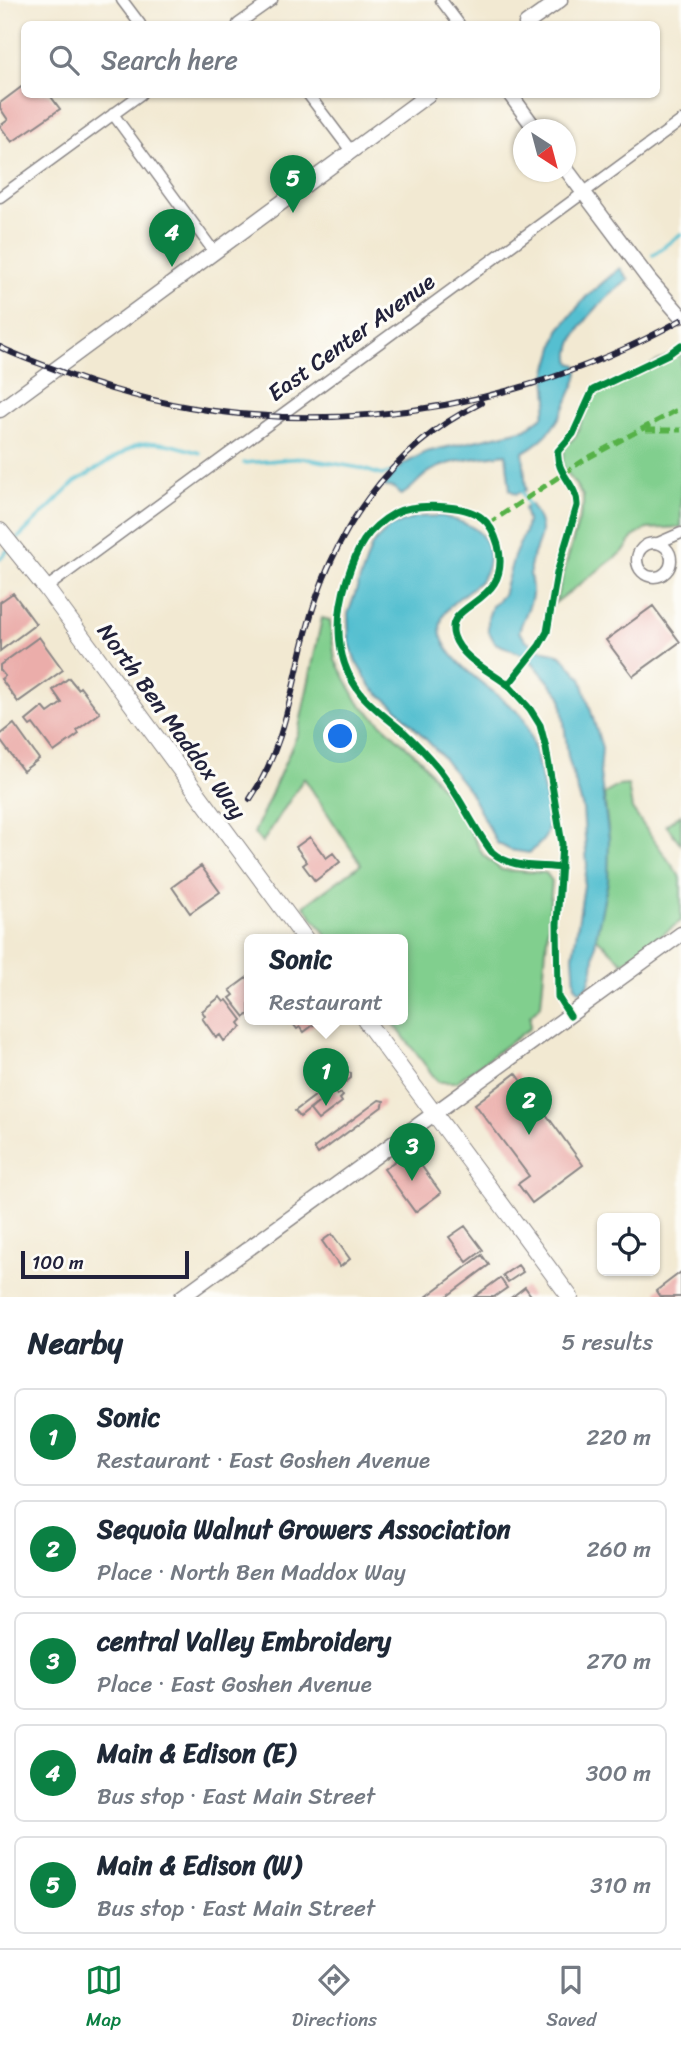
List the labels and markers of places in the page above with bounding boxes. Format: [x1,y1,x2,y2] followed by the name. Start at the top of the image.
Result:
[270,155,316,213] pin: 5
[149,209,195,267] pin: 4
[303,1048,349,1106] pin: 1
[506,1077,552,1135] pin: 2
[389,1123,435,1181] pin: 3

